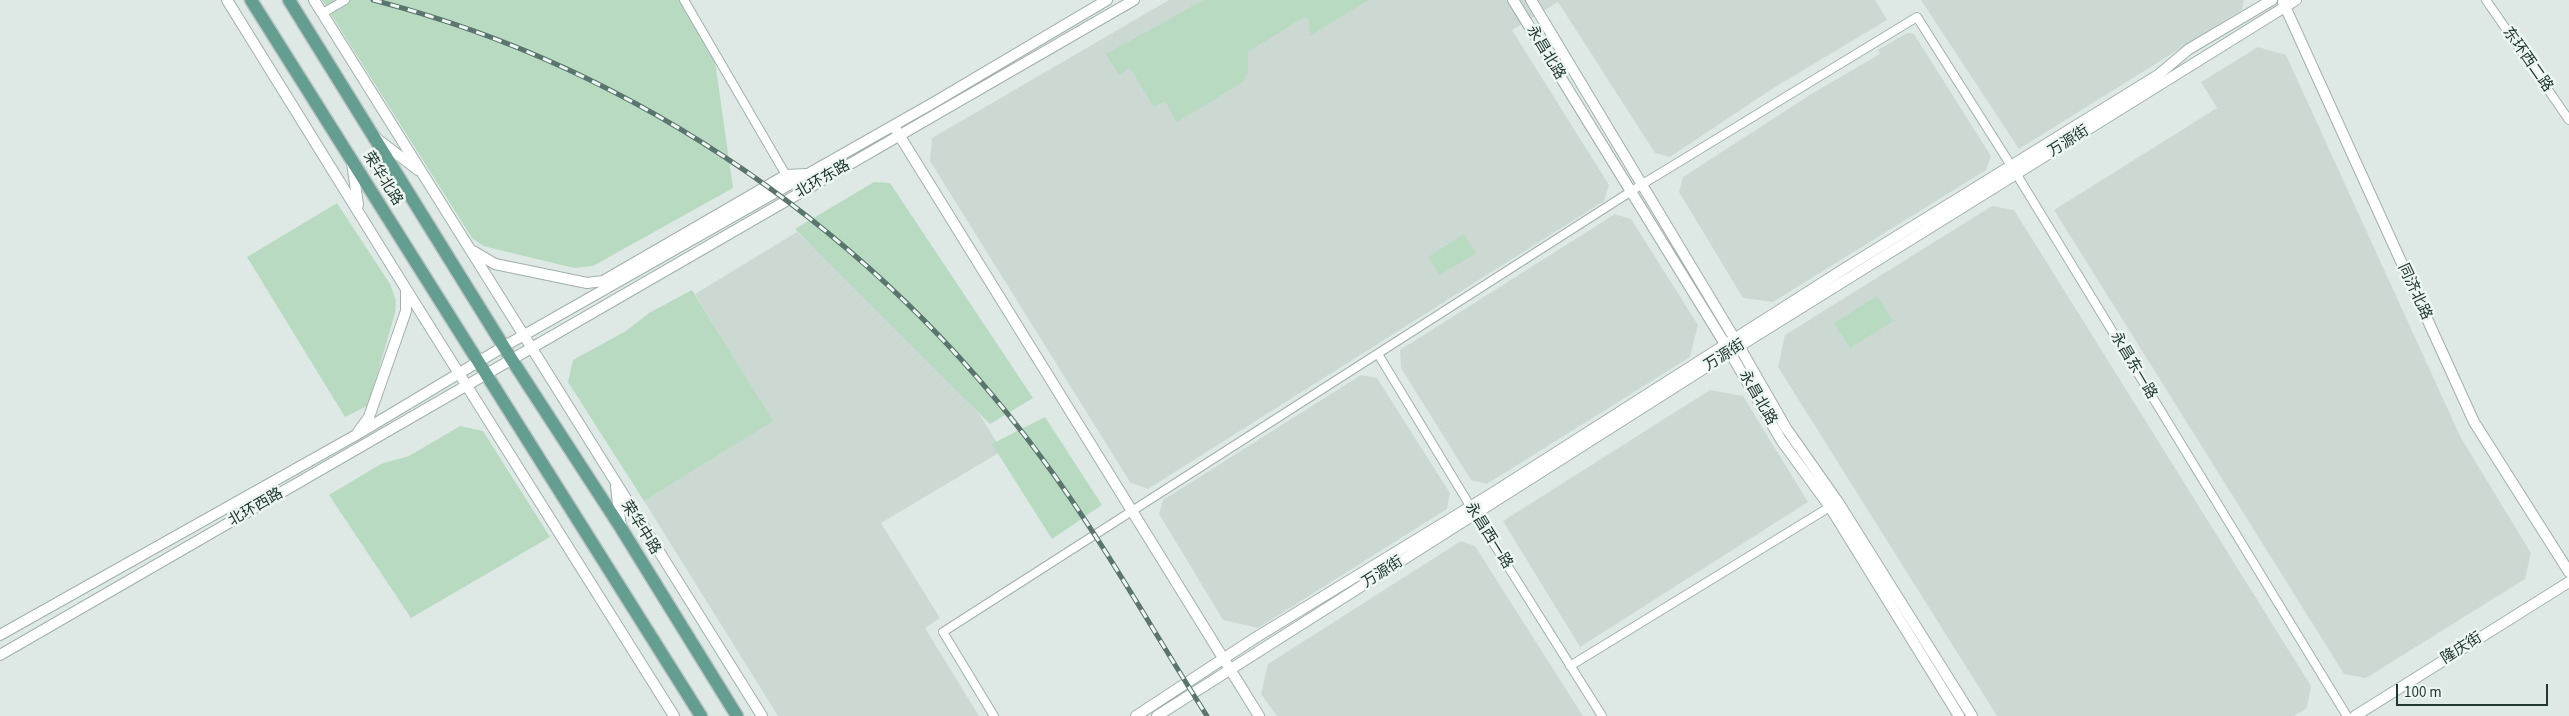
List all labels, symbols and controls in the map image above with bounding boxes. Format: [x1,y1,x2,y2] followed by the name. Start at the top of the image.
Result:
[1522,23,1568,83] street label: 永昌北路
[2498,24,2556,96] street label: 东环西二路
[2045,122,2093,162] street label: 万源街
[358,149,406,209] street label: 荣华北路
[793,157,853,203] street label: 北环东路
[2393,261,2435,323] street label: 同济北路
[2106,329,2160,403] street label: 永昌东一路
[1701,336,1749,376] street label: 万源街
[1734,368,1780,428] street label: 永昌北路
[226,485,286,531] street label: 北环西路
[616,498,664,558] street label: 荣华中路
[1460,499,1516,573] street label: 永昌西一路
[1359,553,1407,593] street label: 万源街
[2438,629,2486,669] street label: 隆庆街
[2399,674,2552,706] scale bar
[2404,682,2442,703] text: 100 m

